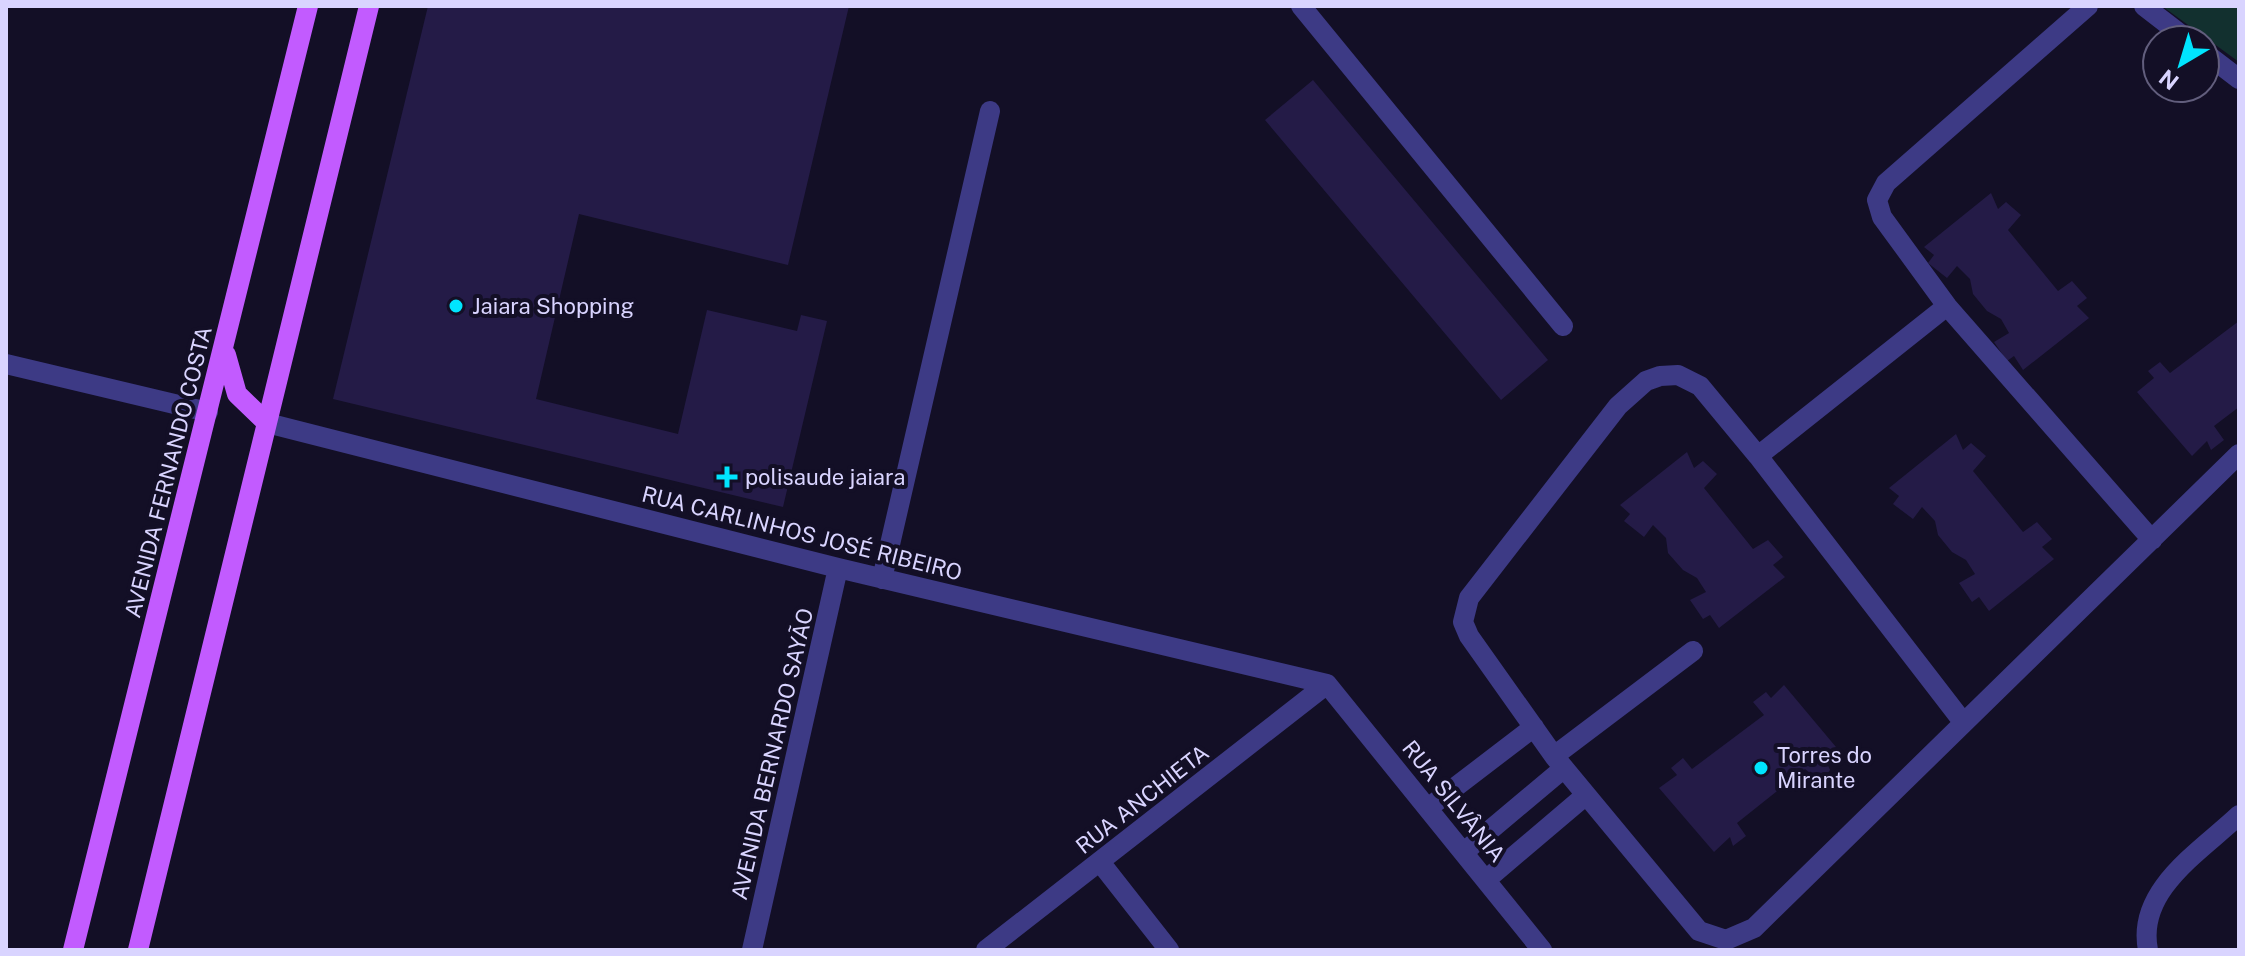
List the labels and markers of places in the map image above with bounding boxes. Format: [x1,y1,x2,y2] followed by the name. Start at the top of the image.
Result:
[472,293,634,319] place label: Jaiara Shopping
[447,297,465,315] marker: Jaiara Shopping
[745,464,905,490] place label: polisaude jaiara
[716,466,738,488] marker: polisaude jaiara
[1777,742,1872,793] place label: Torres do Mirante
[1752,759,1770,777] marker: Torres do Mirante

